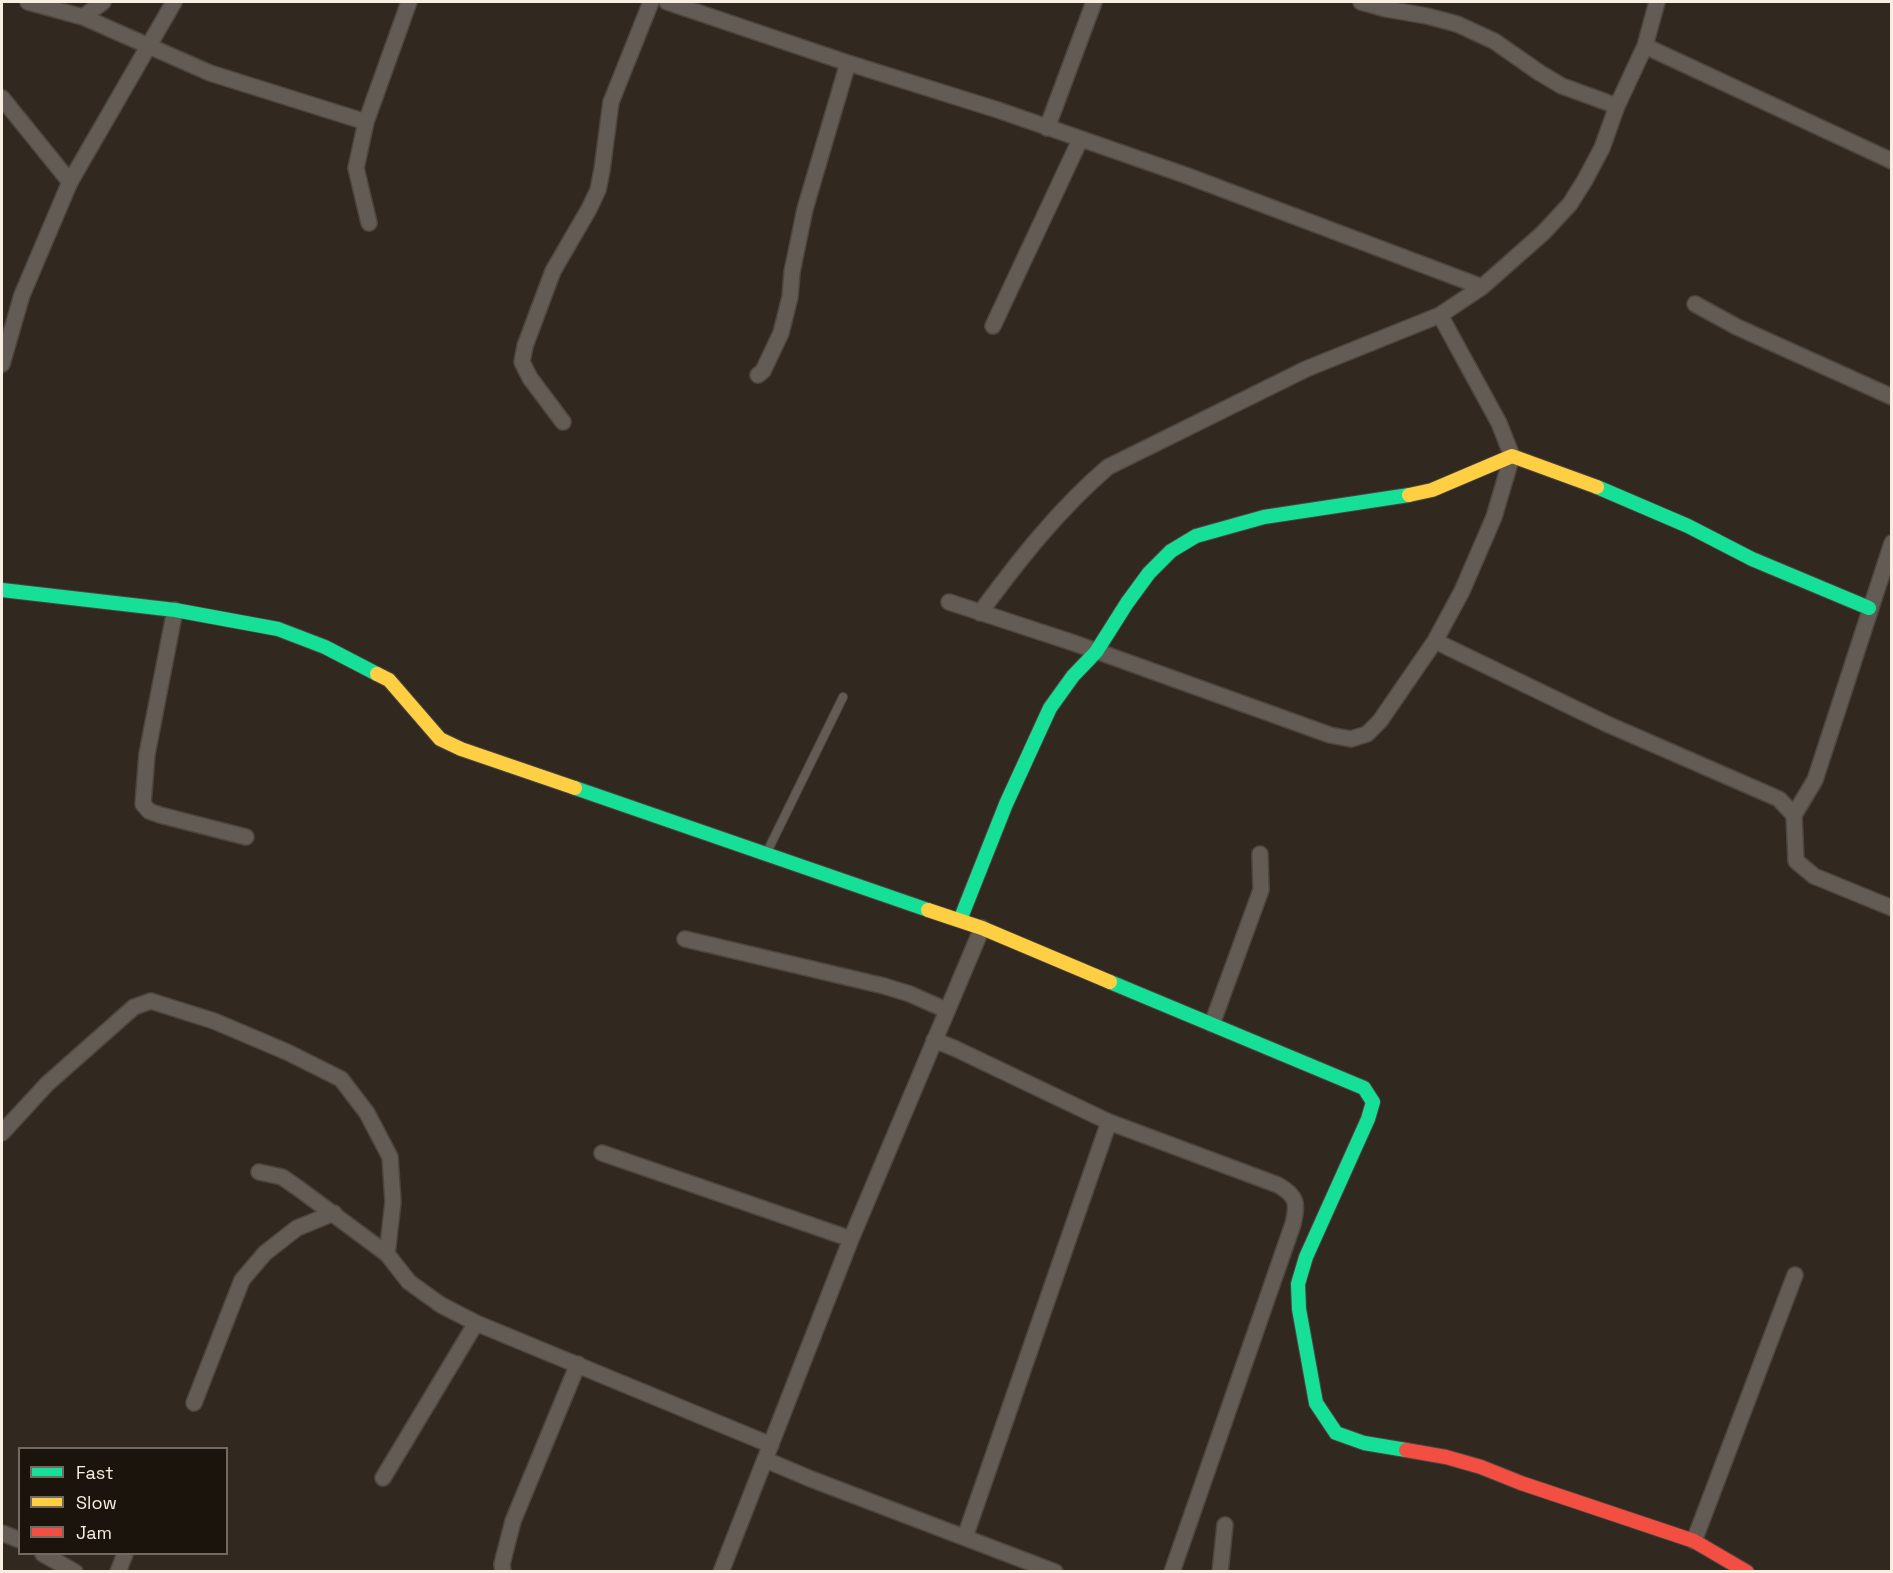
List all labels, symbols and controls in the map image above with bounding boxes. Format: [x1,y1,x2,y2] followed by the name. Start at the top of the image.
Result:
[18,1447,228,1555] legend
[76,1461,113,1484] text: Fast
[76,1491,117,1514] text: Slow
[76,1521,112,1544] text: Jam

